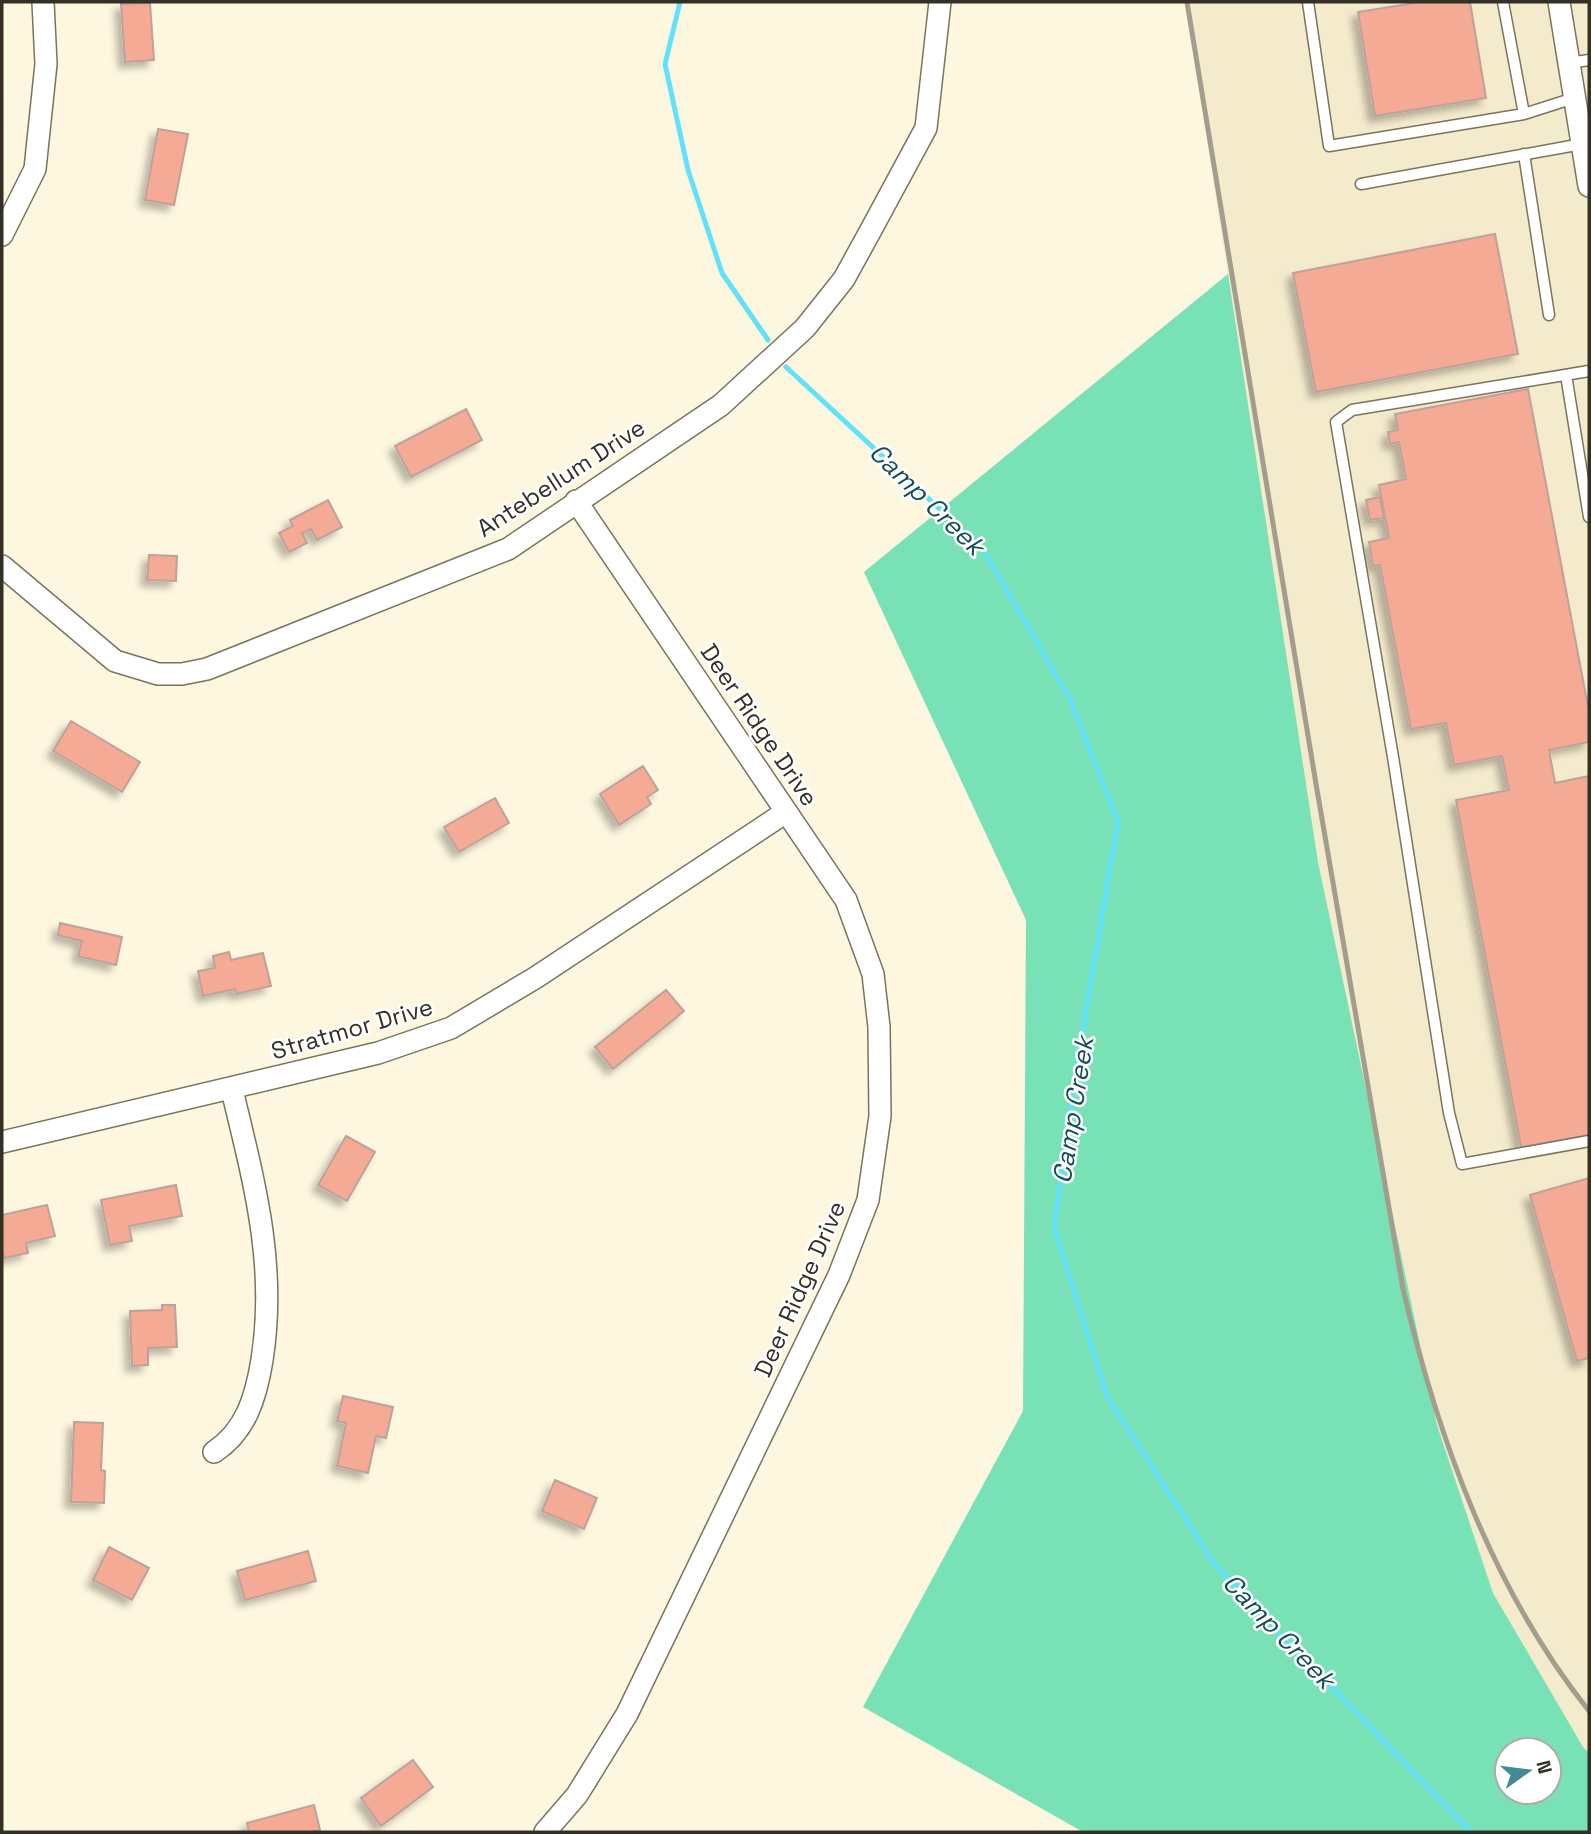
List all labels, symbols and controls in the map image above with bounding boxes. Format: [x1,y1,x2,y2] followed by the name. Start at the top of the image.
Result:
[471,412,651,544] street label: Antebellum Drive
[862,435,994,565] water label: Camp Creek
[694,638,825,812] street label: Deer Ridge Drive
[267,991,436,1066] street label: Stratmor Drive
[1045,1031,1102,1186] water label: Camp Creek
[747,1196,852,1382] street label: Deer Ridge Drive
[1215,1566,1345,1698] water label: Camp Creek
[1493,1736,1563,1806] north arrow
[1530,1758,1558,1776] text: N

